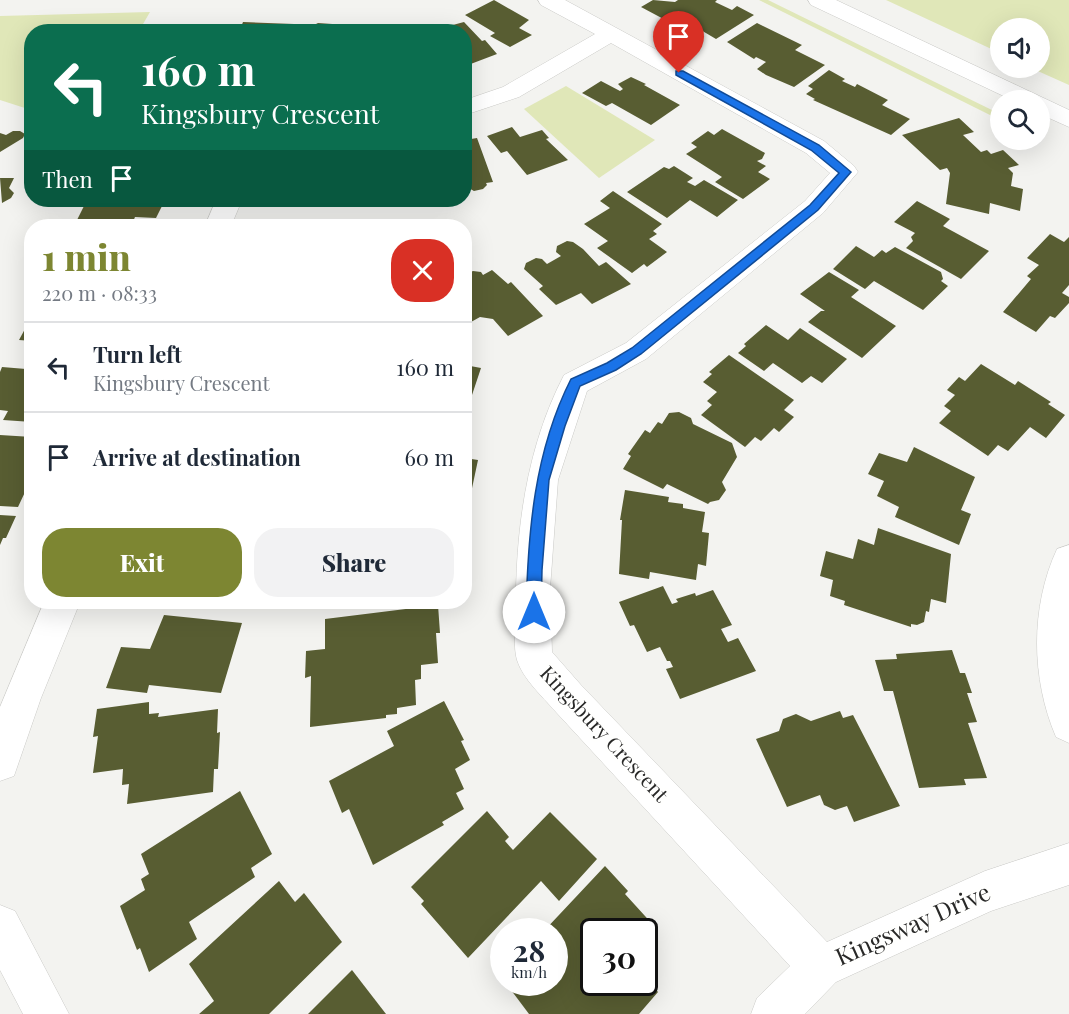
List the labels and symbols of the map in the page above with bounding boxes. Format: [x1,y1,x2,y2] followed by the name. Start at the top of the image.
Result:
[653,11,704,73] pin
[502,580,566,644] position arrow
[535,659,676,807] street label: Kingsbury Crescent
[830,875,995,972] street label: Kingsway Drive
[580,918,658,996] speed limit sign: 30

